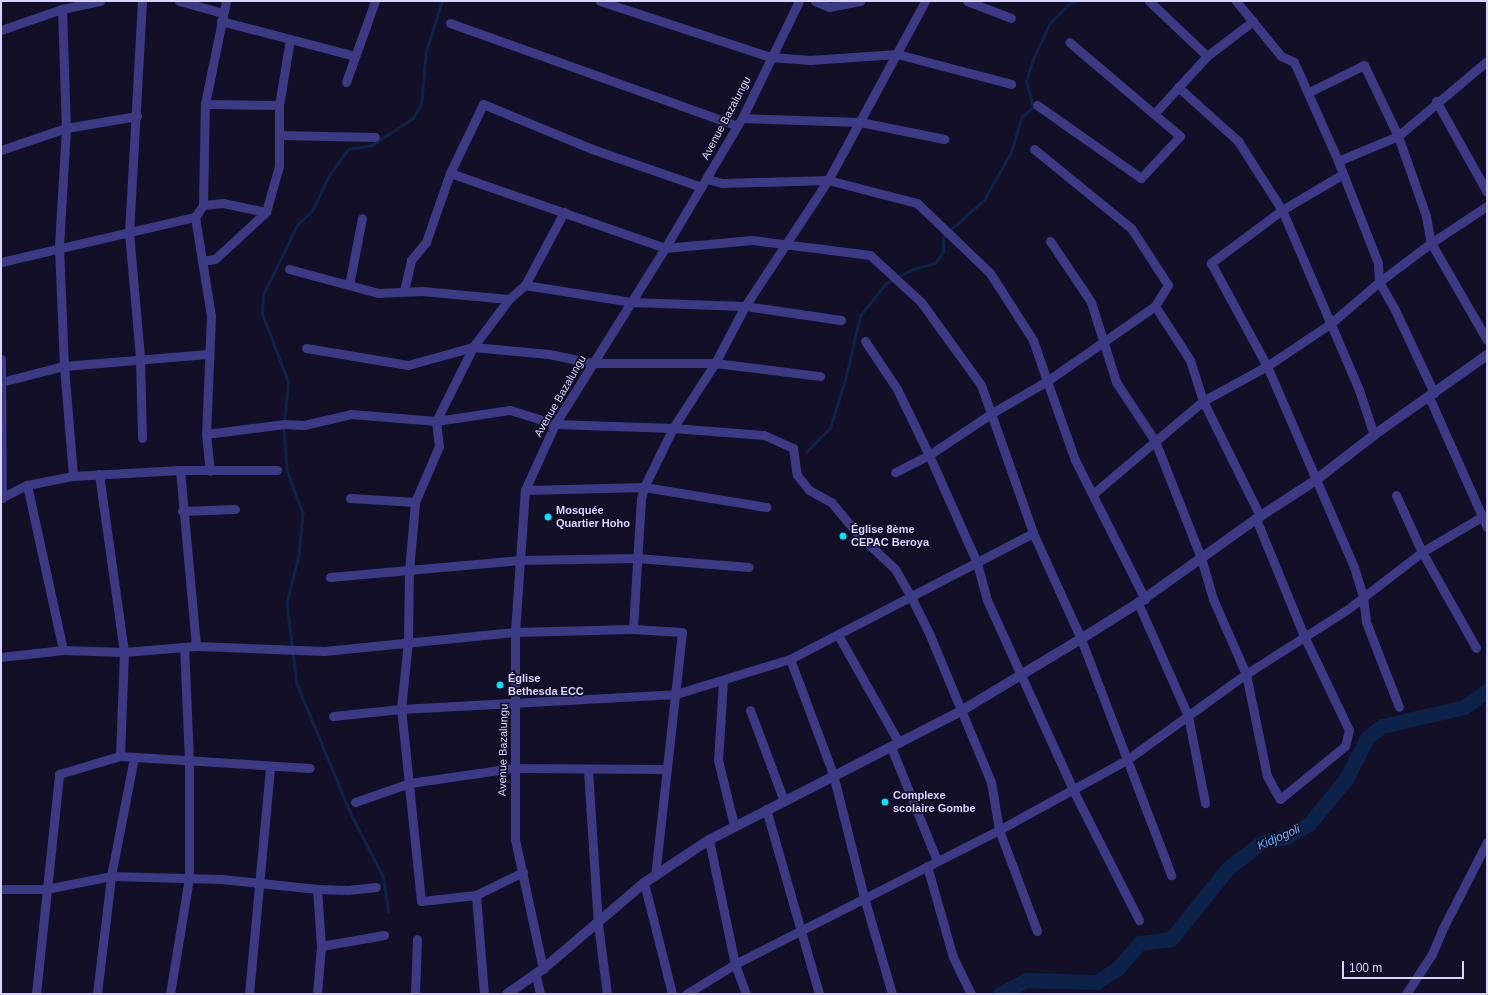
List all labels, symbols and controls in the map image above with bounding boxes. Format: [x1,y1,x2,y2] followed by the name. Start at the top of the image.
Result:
[699,74,753,162] street label: Avenue Bazalungu
[531,353,589,439] street label: Avenue Bazalungu
[556,504,630,530] place label: Mosquée Quartier Hoho
[543,512,553,522] marker: Mosquée Quartier Hoho
[851,523,929,549] place label: Église 8ème CEPAC Beroya
[838,531,848,541] marker: Église 8ème CEPAC Beroya
[508,672,584,698] place label: Église Bethesda ECC
[495,680,505,690] marker: Église Bethesda ECC
[496,704,510,796] street label: Avenue Bazalungu
[893,789,976,815] place label: Complexe scolaire Gombe
[880,797,890,807] marker: Complexe scolaire Gombe
[1255,822,1303,854] water label: Kidjogoli
[1344,953,1466,979] scale bar
[1349,961,1382,975] text: 100 m

